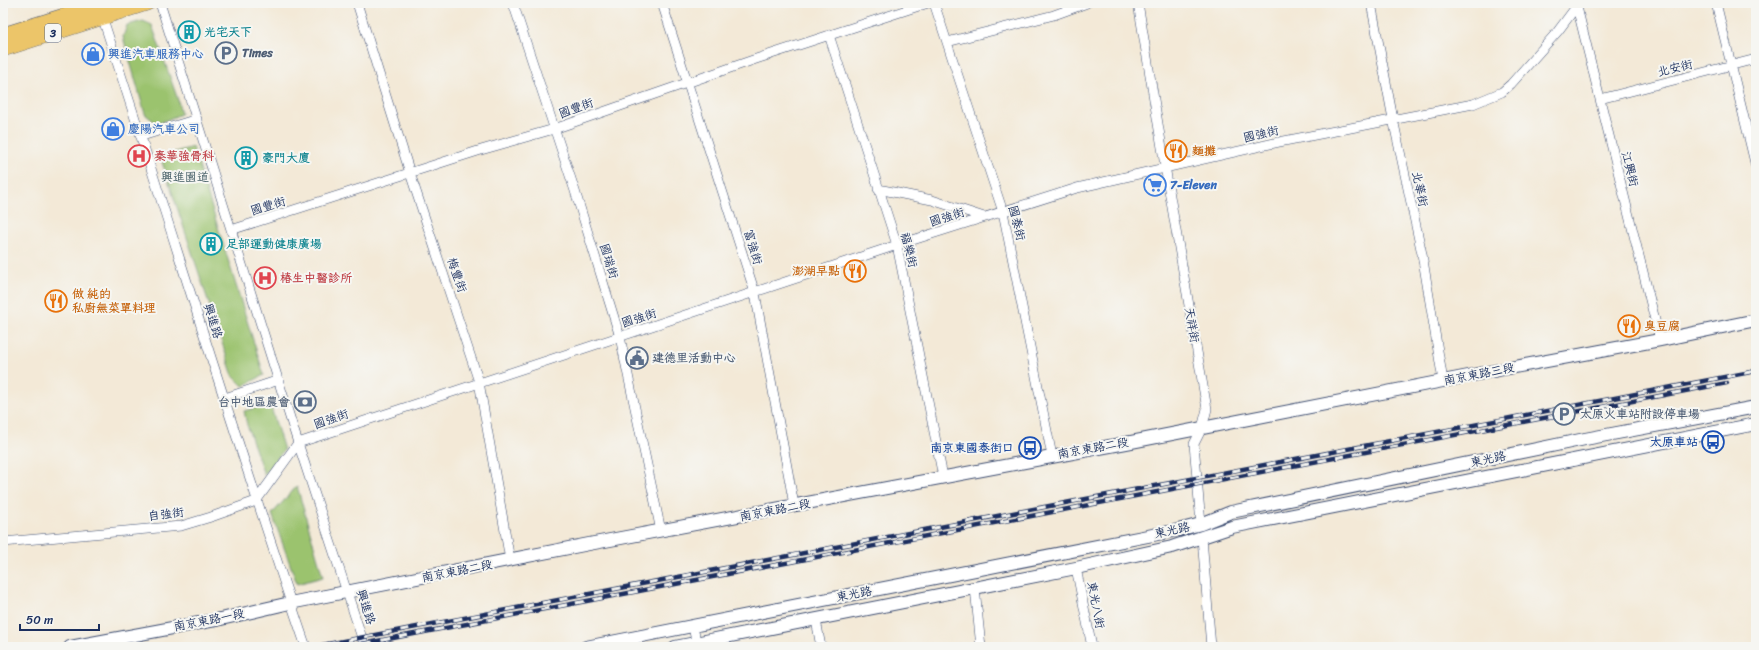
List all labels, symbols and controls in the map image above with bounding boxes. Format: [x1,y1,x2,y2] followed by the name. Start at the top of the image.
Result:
[176,19,202,45] building icon: 光宅天下
[204,21,252,43] place label: 光宅天下
[45,24,61,42] road number: 3
[213,40,239,66] parking icon: Times
[80,41,106,67] shop icon: 興進汽車服務中心
[242,42,273,64] place label: Times
[108,43,204,65] place label: 興進汽車服務中心
[1655,53,1695,83] street label: 北安街
[555,92,597,124] street label: 國豐街
[100,116,126,142] shop icon: 慶陽汽車公司
[128,118,200,140] place label: 慶陽汽車公司
[1241,119,1281,149] street label: 國強街
[1163,138,1189,164] restaurant icon: 麵攤
[1192,140,1216,162] place label: 麵攤
[126,143,152,169] hospital icon: 秦華強骨科
[154,145,215,167] place label: 秦華強骨科
[233,145,259,171] building icon: 豪門大廈
[262,147,310,169] place label: 豪門大廈
[1615,149,1645,189] street label: 江興街
[161,166,209,188] park label: 興進園道
[1405,169,1435,209] street label: 北華街
[1142,172,1168,198] supermarket icon: 7-Eleven
[1170,174,1217,196] place label: 7-Eleven
[248,190,288,222] street label: 國豐街
[926,201,968,233] street label: 國強街
[1002,203,1032,243] street label: 國泰街
[737,227,769,267] street label: 富強街
[894,230,924,270] street label: 福樂街
[198,231,224,257] building icon: 足部運動健康廣場
[226,233,322,255] place label: 足部運動健康廣場
[593,241,625,281] street label: 國瑞街
[441,254,473,296] street label: 梅豐街
[842,258,868,284] restaurant icon: 澎湖早點
[792,260,840,282] place label: 澎湖早點
[252,265,278,291] hospital icon: 椿生中醫診所
[280,267,353,289] place label: 椿生中醫診所
[72,283,156,319] place label: 做 純的 私廚無菜單料理
[43,288,69,314] restaurant icon: 做 純的 私廚無菜單料理
[197,300,229,342] street label: 興進路
[618,302,660,334] street label: 國強街
[1178,305,1206,345] street label: 天祥街
[1616,313,1642,339] restaurant icon: 臭豆腐
[1644,315,1680,337] place label: 臭豆腐
[624,345,650,371] public building icon: 建德里活動中心
[652,347,736,369] place label: 建德里活動中心
[1442,356,1516,392] street label: 南京東路三段
[292,389,318,415] bank icon: 台中地區農會
[218,391,290,413] place label: 台中地區農會
[1551,401,1577,427] parking icon: 太原火車站附設停車場
[310,403,352,435] street label: 國強街
[1580,403,1700,425] place label: 太原火車站附設停車場
[1700,429,1726,455] bus stop icon: 太原車站
[1056,431,1130,465] street label: 南京東路二段
[1650,431,1698,453] place label: 太原車站
[1017,435,1043,461] bus stop icon: 南京東國泰街口
[930,437,1014,459] place label: 南京東國泰街口
[1468,444,1508,474] street label: 東光路
[738,492,812,528] street label: 南京東路二段
[147,501,185,527] street label: 自強街
[1152,515,1192,545] street label: 東光路
[420,553,494,589] street label: 南京東路二段
[1081,579,1111,631] street label: 東光八街
[834,580,874,608] street label: 東光路
[350,586,382,628] street label: 興進路
[172,602,246,638] street label: 南京東路一段
[20,606,99,632] scale bar
[26,609,53,631] text: 50 m

